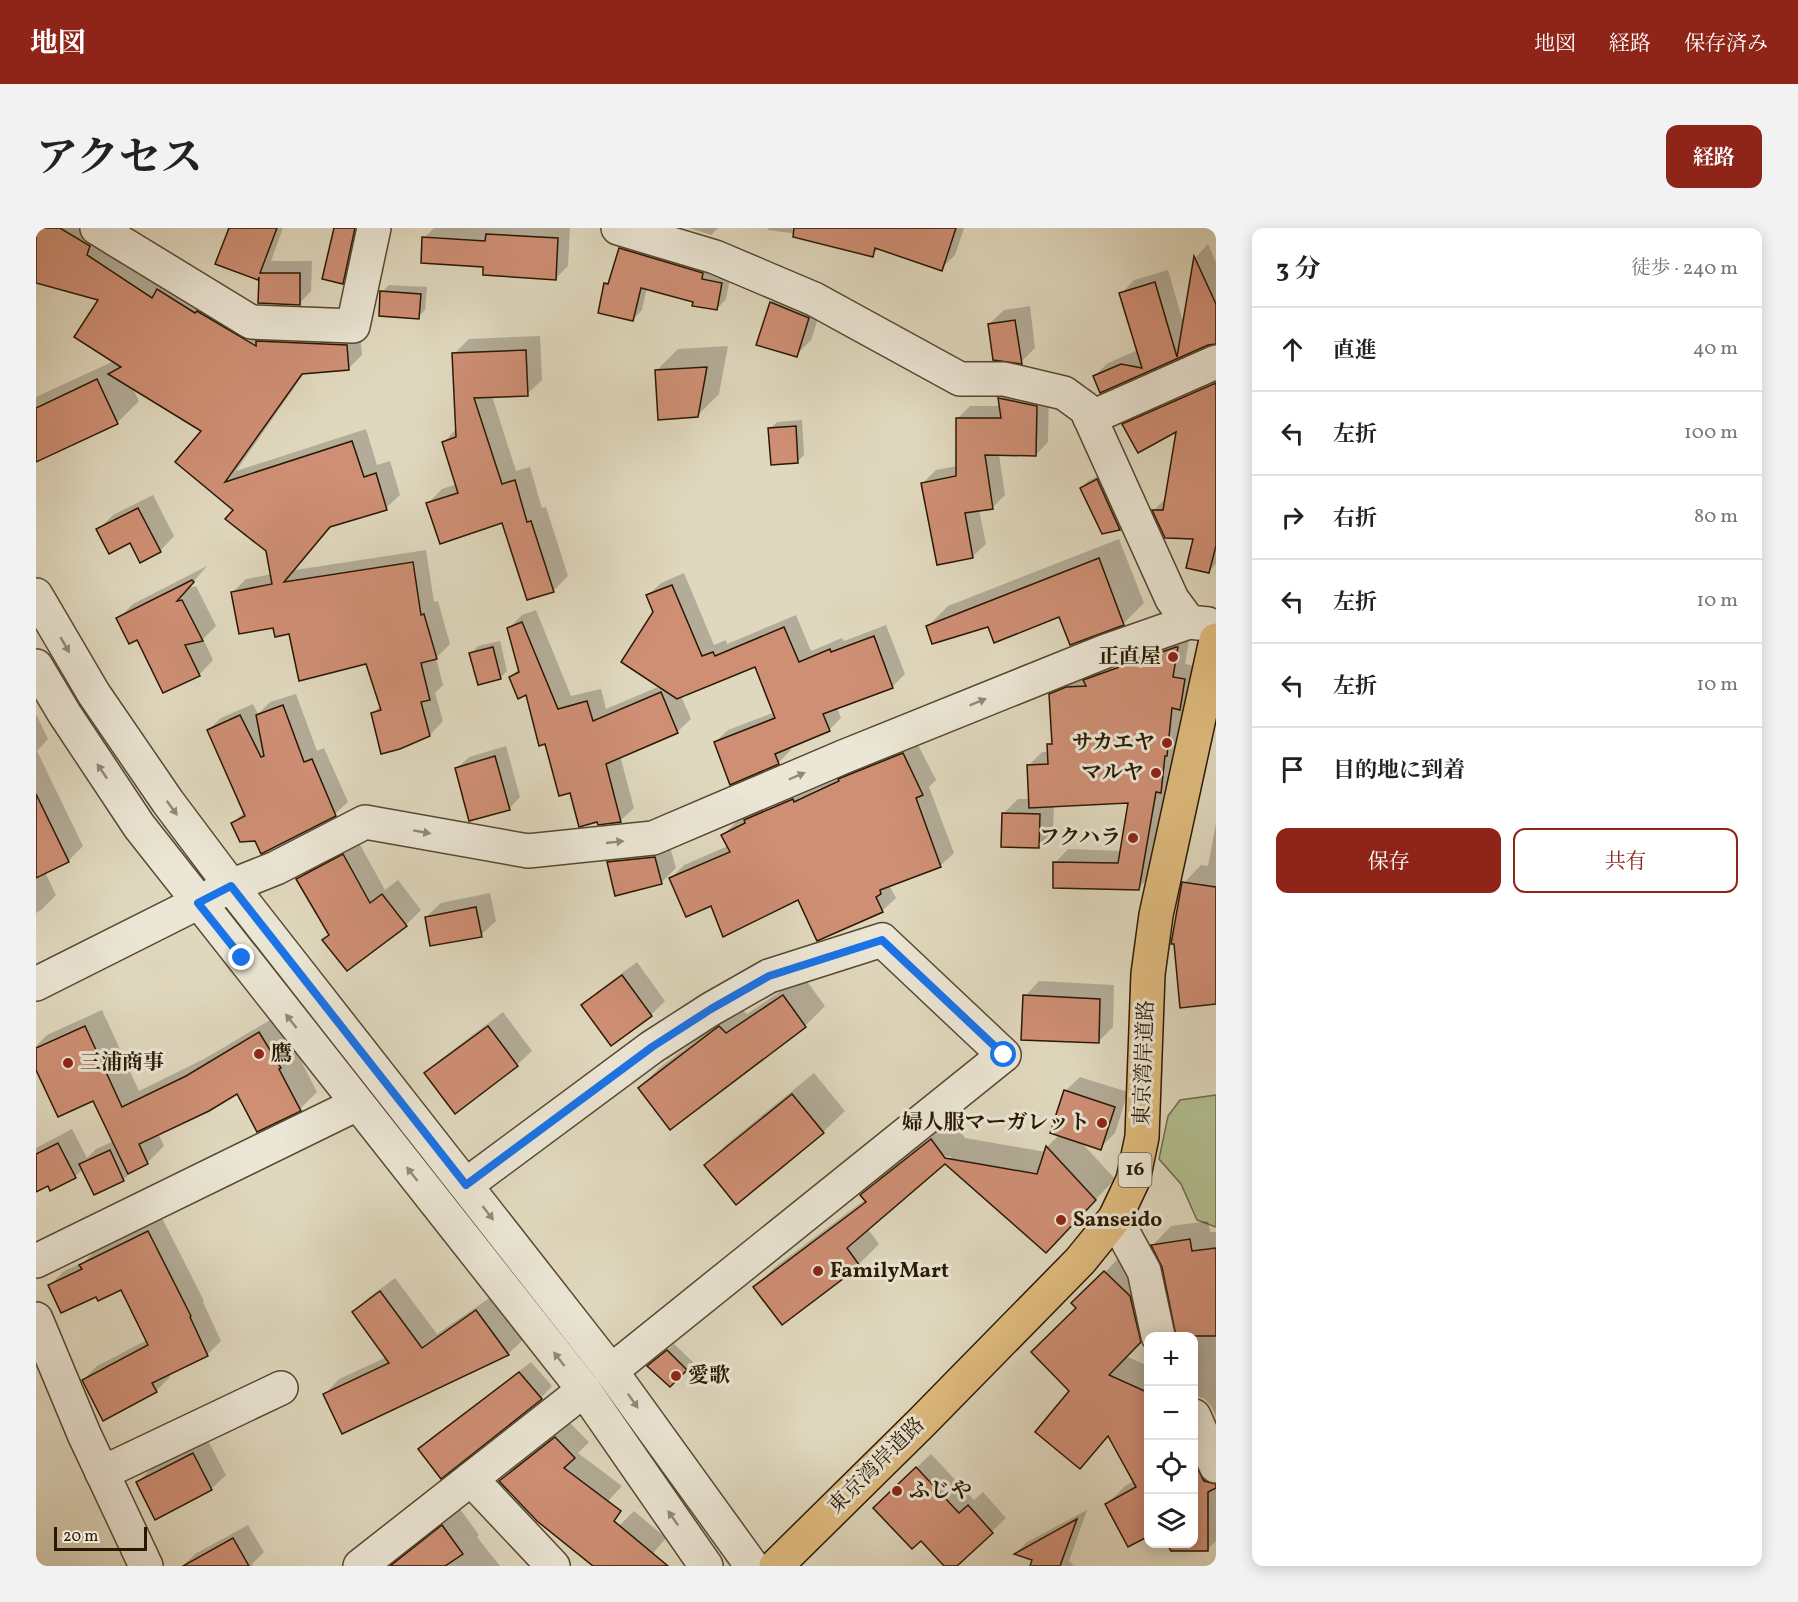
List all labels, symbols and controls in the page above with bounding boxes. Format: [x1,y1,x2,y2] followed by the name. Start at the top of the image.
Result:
[30,25,86,64] text: 地図
[1534,30,1576,59] text: 地図
[1609,30,1651,59] text: 経路
[1684,30,1768,59] text: 保存済み
[1666,125,1762,188] button: 経路
[36,131,203,190] text: アクセス
[1276,252,1320,288] text: 3 分
[1631,255,1738,283] text: 徒歩 · 240 m
[1276,333,1309,366] icon: ahead
[1693,335,1738,363] text: 40 m
[1333,336,1377,367] text: 直進
[1276,417,1309,450] icon: left
[1684,419,1738,447] text: 100 m
[1333,420,1377,451] text: 左折
[1276,501,1309,534] icon: right
[1694,503,1738,531] text: 80 m
[1333,504,1377,535] text: 右折
[1276,585,1309,618] icon: left
[1697,587,1738,615] text: 10 m
[1333,588,1377,619] text: 左折
[60,637,71,653] one-way arrow
[1098,643,1161,672] place label: 正直屋
[1166,650,1180,664] marker: 正直屋
[1276,669,1309,702] icon: left
[1697,671,1738,699] text: 10 m
[1333,672,1377,703] text: 左折
[969,697,987,707] one-way arrow
[1071,729,1155,758] place label: サカエヤ
[1160,736,1174,750] marker: サカエヤ
[1276,753,1309,786] icon: arrive
[1333,756,1465,787] text: 目的地に到着
[1081,759,1144,788] place label: マルヤ
[96,763,108,779] one-way arrow
[1149,766,1163,780] marker: マルヤ
[789,771,807,781] one-way arrow
[166,801,178,816] one-way arrow
[1039,824,1121,853] place label: フクハラ
[413,828,432,837] one-way arrow
[1276,828,1501,893] button: 保存
[1513,828,1738,893] button: 共有
[1126,831,1140,845] marker: フクハラ
[606,837,625,847] one-way arrow
[228,944,254,970] route end
[1128,1000,1162,1126] street label: 東京湾岸道路
[286,1013,298,1028] one-way arrow
[271,1040,292,1069] place label: 鷹
[990,1041,1016,1067] route start
[252,1047,266,1061] marker: 鷹
[80,1049,164,1078] place label: 三浦商事
[61,1056,75,1070] marker: 三浦商事
[902,1109,1090,1138] place label: 婦人服マーガレット
[1095,1116,1109,1130] marker: 婦人服マーガレット
[1118,1153,1152,1187] road number: 16
[407,1166,419,1181] one-way arrow
[481,1206,493,1221] one-way arrow
[1073,1206,1162,1235] place label: Sanseido
[1054,1213,1068,1227] marker: Sanseido
[830,1257,949,1286] place label: FamilyMart
[811,1264,825,1278] marker: FamilyMart
[1144,1332,1198,1548] map controls
[1144,1332,1198,1386] button: +
[554,1352,566,1367] one-way arrow
[688,1362,730,1391] place label: 愛歌
[669,1369,683,1383] marker: 愛歌
[1144,1386,1198,1440] button: −
[627,1392,639,1408] one-way arrow
[822,1411,932,1521] street label: 東京湾岸道路
[1144,1440,1198,1494] button: locate
[909,1477,972,1506] place label: ふじや
[890,1484,904,1498] marker: ふじや
[1144,1494,1198,1548] button: layers
[668,1510,679,1526] one-way arrow
[54,1524,147,1552] scale bar
[63,1526,98,1548] text: 20 m

